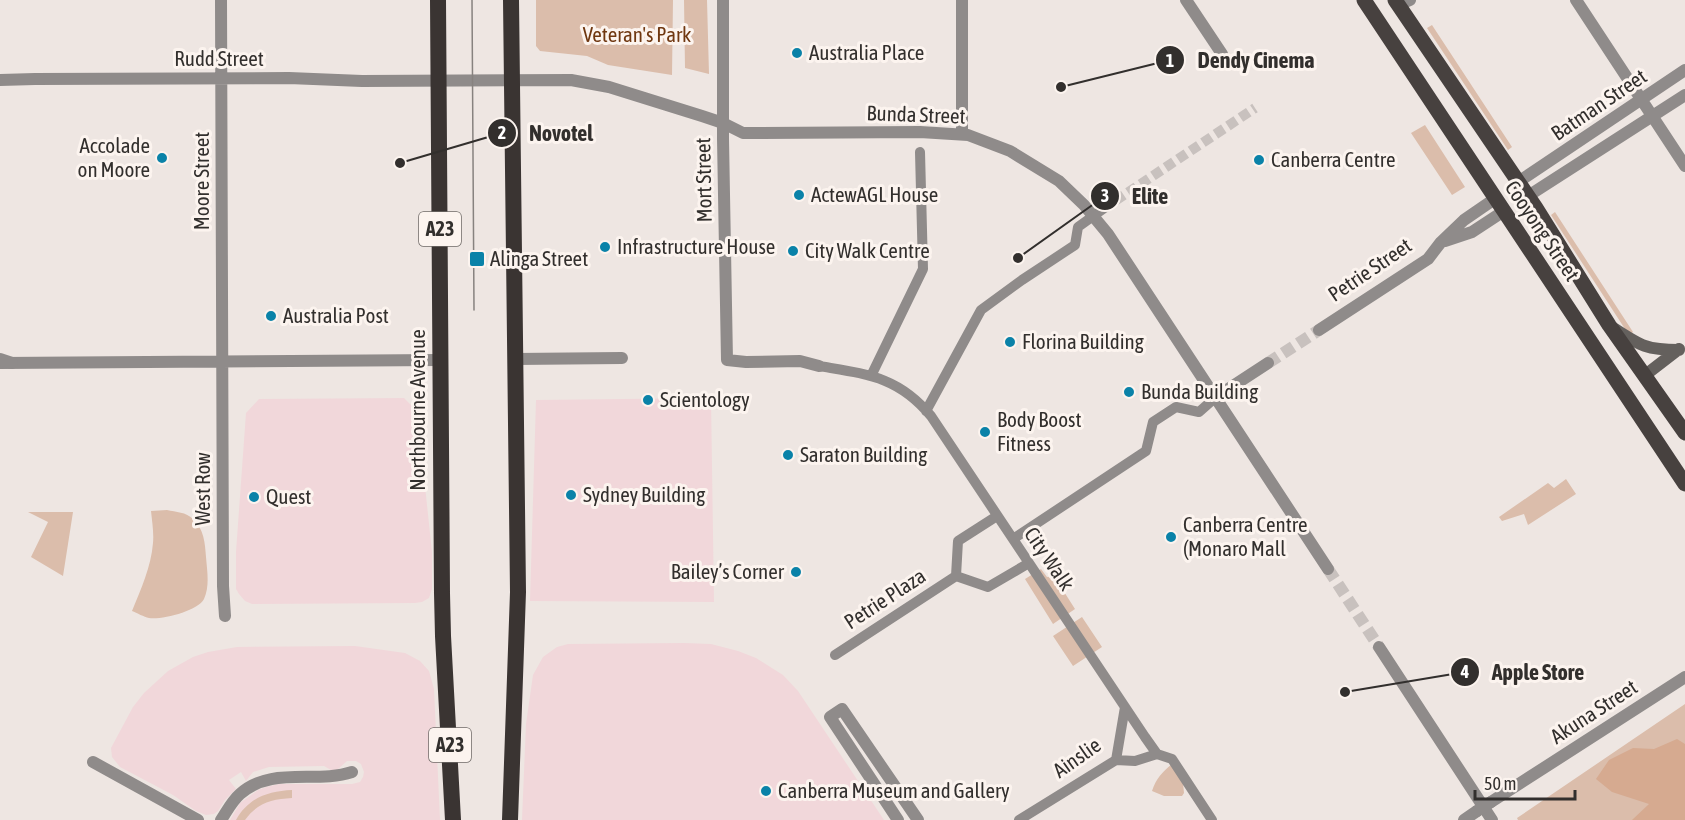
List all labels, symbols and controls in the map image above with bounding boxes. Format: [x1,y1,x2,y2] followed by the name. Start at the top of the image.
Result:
[583,22,691,46] park label: Veteran's Park
[809,40,924,64] place label: Australia Place
[1155,40,1326,80] callout: Dendy Cinema
[174,46,264,70] street label: Rudd Street
[790,46,804,60] marker: Australia Place
[1197,47,1315,73] text: Dendy Cinema
[1166,50,1174,71] text: 1
[1546,64,1651,145] street label: Batman Street
[866,100,966,128] street label: Bunda Street
[487,113,605,153] callout: Novotel
[529,120,594,146] text: Novotel
[498,122,506,143] text: 2
[189,132,213,230] street label: Moore Street
[78,133,150,181] place label: Accolade on Moore
[690,137,716,223] street label: Mort Street
[1271,147,1395,171] place label: Canberra Centre
[155,151,169,165] marker: Accolade on Moore
[1252,153,1266,167] marker: Canberra Centre
[1090,176,1180,216] callout: Elite
[1501,176,1585,285] street label: Cooyong Street
[811,182,938,206] place label: ActewAGL House
[1132,183,1168,209] text: Elite
[1101,185,1109,206] text: 3
[792,188,806,202] marker: ActewAGL House
[419,212,461,246] road number: A23
[1323,233,1416,306] street label: Petrie Street
[617,234,775,258] place label: Infrastructure House
[805,238,930,262] place label: City Walk Centre
[598,240,612,254] marker: Infrastructure House
[786,244,800,258] marker: City Walk Centre
[490,246,588,270] place label: Alinga Street
[468,250,486,268] marker: Alinga Street
[283,303,389,327] place label: Australia Post
[264,309,278,323] marker: Australia Post
[405,329,429,491] street label: Northbourne Avenue
[1022,329,1144,353] place label: Florina Building
[1003,335,1017,349] marker: Florina Building
[1141,379,1258,403] place label: Bunda Building
[1122,385,1136,399] marker: Bunda Building
[660,387,750,411] place label: Scientology
[641,393,655,407] marker: Scientology
[997,407,1081,455] place label: Body Boost Fitness
[978,425,992,439] marker: Body Boost Fitness
[800,442,927,466] place label: Saraton Building
[781,448,795,462] marker: Saraton Building
[190,452,214,526] street label: West Row
[583,482,705,506] place label: Sydney Building
[266,484,311,508] place label: Quest
[564,488,578,502] marker: Sydney Building
[247,490,261,504] marker: Quest
[1183,512,1307,560] place label: Canberra Centre (Monaro Mall
[1020,522,1080,595] street label: City Walk
[1164,530,1178,544] marker: Canberra Centre (Monaro Mall
[671,559,785,583] place label: Bailey’s Corner
[839,563,930,633] street label: Petrie Plaza
[789,565,803,579] marker: Bailey’s Corner
[1450,652,1596,692] callout: Apple Store
[1491,659,1584,685] text: Apple Store
[1460,661,1469,682] text: 4
[1546,674,1641,748] street label: Akuna Street
[429,728,471,762] road number: A23
[1048,732,1105,782] street label: Ainslie
[1475,763,1576,801] scale bar
[1484,773,1516,794] text: 50 m
[778,778,1010,802] place label: Canberra Museum and Gallery
[759,784,773,798] marker: Canberra Museum and Gallery

